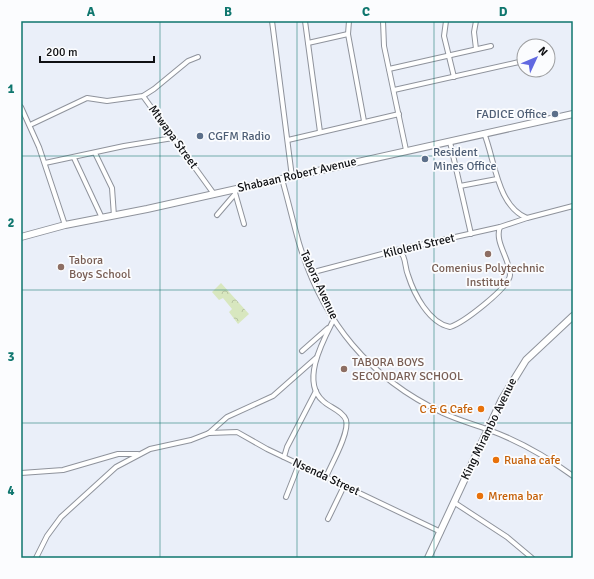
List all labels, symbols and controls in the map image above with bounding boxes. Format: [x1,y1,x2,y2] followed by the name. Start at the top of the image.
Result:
[87,4,96,20] text: A
[224,4,232,20] text: B
[362,4,370,20] text: C
[499,4,508,20] text: D
[40,38,154,64] scale bar
[516,38,556,78] north arrow
[535,44,550,59] text: N
[46,45,78,60] text: 200 m
[7,81,15,97] text: 1
[145,102,201,172] street label: Mtwapa Street
[476,107,547,122] place label: FADICE Office
[550,109,560,119] marker: FADICE Office
[208,129,270,144] place label: CGFM Radio
[195,131,205,141] marker: CGFM Radio
[433,145,497,174] place label: Resident Mines Office
[236,154,358,196] street label: Shabaan Robert Avenue
[420,154,430,164] marker: Resident Mines Office
[7,215,15,231] text: 2
[382,230,456,262] street label: Kiloleni Street
[297,248,341,322] street label: Tabora Avenue
[483,249,493,259] marker: Comenius Polytechnic Institute
[69,253,131,282] place label: Tabora Boys School
[432,261,545,290] place label: Comenius Polytechnic Institute
[56,262,66,272] marker: Tabora Boys School
[7,349,15,365] text: 3
[352,355,463,384] place label: TABORA BOYS SECONDARY SCHOOL
[339,364,349,374] marker: TABORA BOYS SECONDARY SCHOOL
[458,376,520,482] street label: King Mirambo Avenue
[419,402,473,417] place label: C & G Cafe
[476,404,486,414] marker: C & G Cafe
[504,453,561,468] place label: Ruaha cafe
[290,455,362,499] street label: Nsenda Street
[491,455,501,465] marker: Ruaha cafe
[7,483,15,499] text: 4
[488,489,544,504] place label: Mrema bar
[475,491,485,501] marker: Mrema bar

